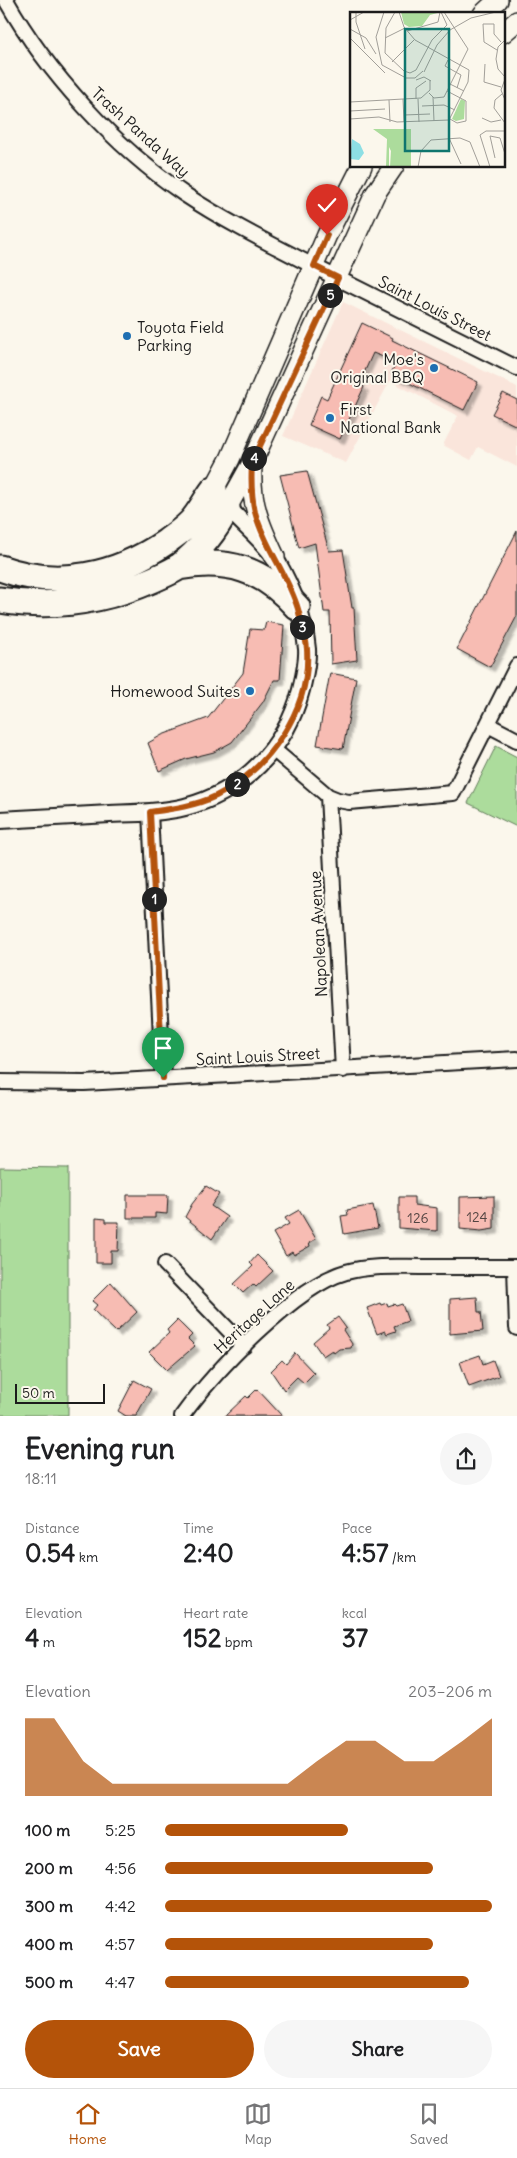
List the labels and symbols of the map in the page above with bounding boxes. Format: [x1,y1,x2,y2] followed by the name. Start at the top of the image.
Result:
[350,12,504,168] inset map
[88,83,194,181] street label: Trash Panda Way
[306,184,348,235] pin
[375,271,495,345] street label: Saint Louis Street
[318,282,342,308] pin: 5
[137,317,224,355] place label: Toyota Field Parking
[121,330,133,342] marker: Toyota Field Parking
[330,349,424,387] place label: Moe's Original BBQ
[428,362,440,374] marker: Moe's Original BBQ
[340,399,441,437] place label: First National Bank
[324,412,336,424] marker: First National Bank
[242,446,266,470] pin: 4
[290,614,314,640] pin: 3
[110,681,240,701] place label: Homewood Suites
[244,685,256,697] marker: Homewood Suites
[224,772,250,796] pin: 2
[305,870,331,998] street label: Napolean Avenue
[142,886,166,912] pin: 1
[142,1027,184,1078] pin
[195,1043,321,1069] street label: Saint Louis Street
[466,1208,488,1226] house number: 124
[407,1209,429,1227] house number: 126
[210,1275,298,1357] street label: Heritage Lane
[15,1380,105,1404] scale bar

